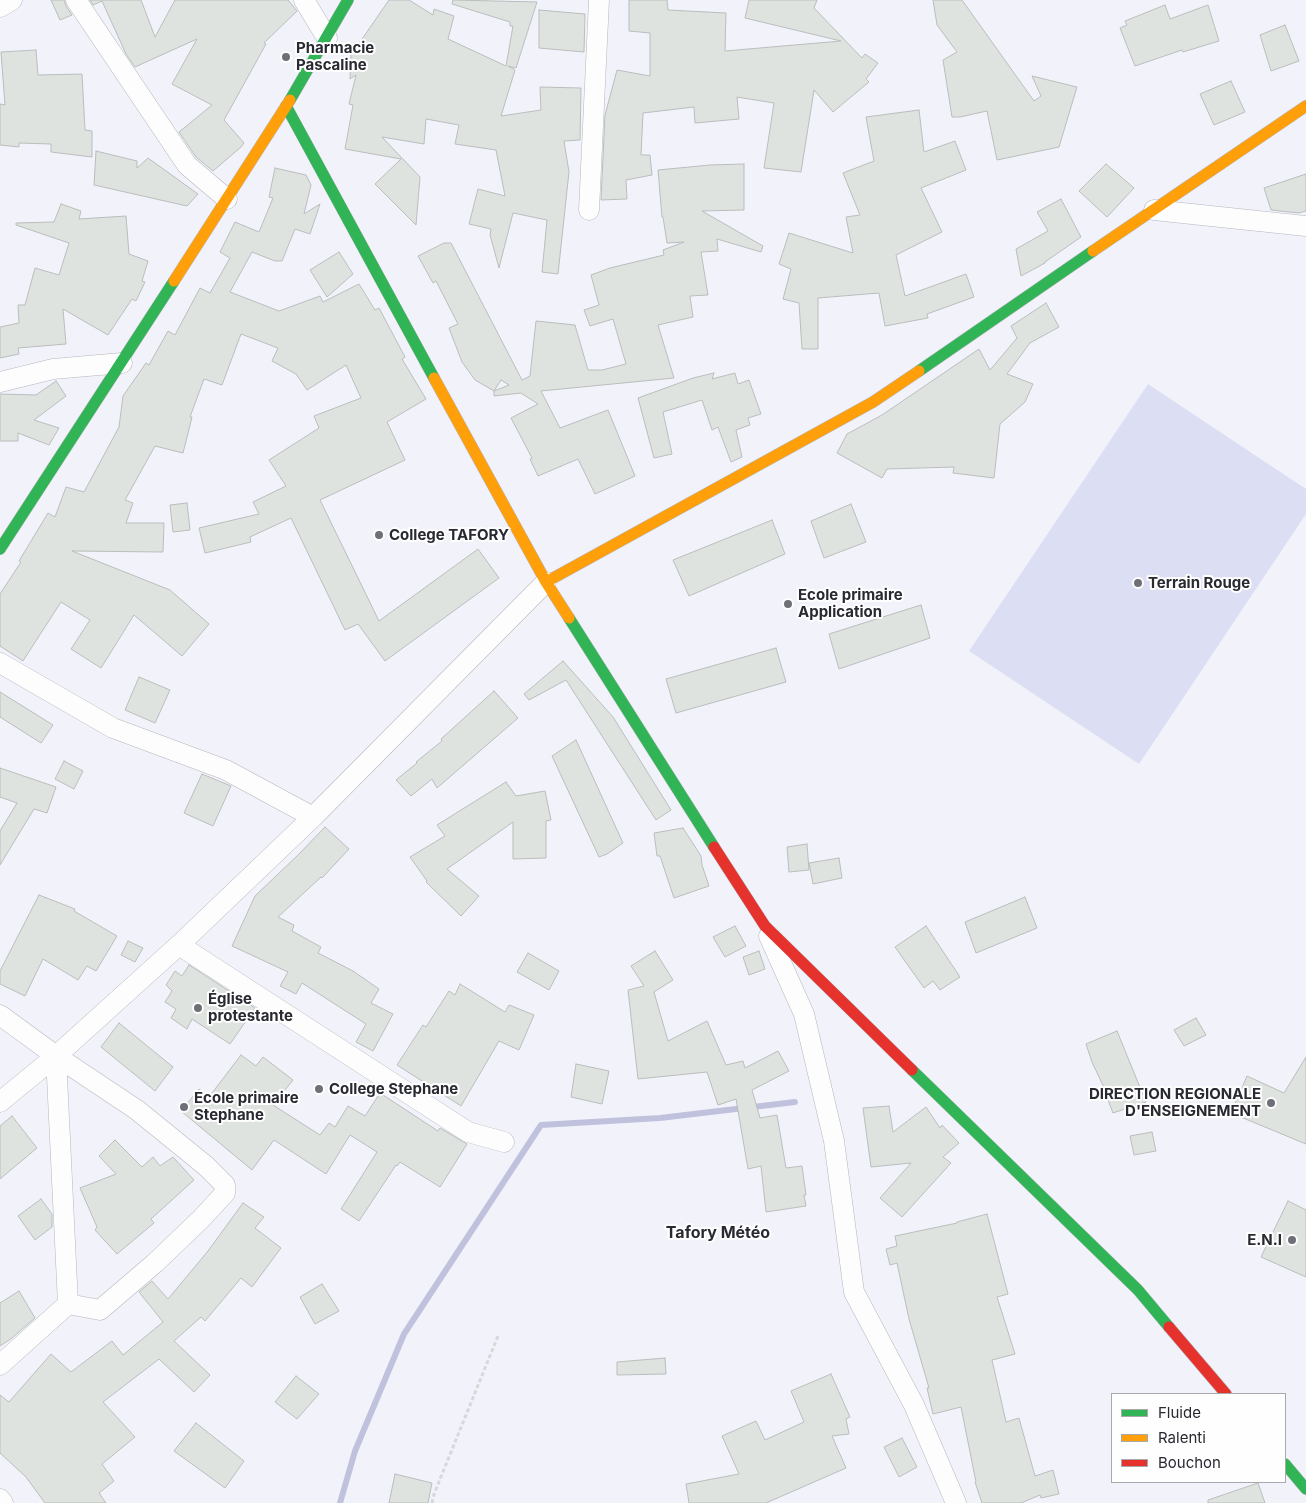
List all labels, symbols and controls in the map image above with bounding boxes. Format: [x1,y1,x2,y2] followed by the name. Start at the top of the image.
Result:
[296,39,374,74] place label: Pharmacie Pascaline
[280,51,292,63] marker: Pharmacie Pascaline
[389,526,509,544] place label: College TAFORY
[373,529,385,541] marker: College TAFORY
[1148,574,1250,592] place label: Terrain Rouge
[1132,577,1144,589] marker: Terrain Rouge
[798,586,903,621] place label: Ecole primaire Application
[782,598,794,610] marker: Ecole primaire Application
[208,990,293,1025] place label: Église protestante
[192,1002,204,1014] marker: Église protestante
[329,1080,458,1098] place label: College Stephane
[313,1083,325,1095] marker: College Stephane
[1089,1085,1261,1120] place label: DIRECTION REGIONALE D'ENSEIGNEMENT
[194,1089,299,1124] place label: Ecole primaire Stephane
[1265,1097,1277,1109] marker: DIRECTION REGIONALE D'ENSEIGNEMENT
[178,1101,190,1113] marker: Ecole primaire Stephane
[666,1223,770,1243] district label: Tafory Météo
[1247,1231,1282,1249] place label: E.N.I
[1286,1234,1298,1246] marker: E.N.I
[1111,1393,1286,1483] legend
[1158,1403,1201,1422] text: Fluide
[1158,1428,1206,1447] text: Ralenti
[1158,1453,1221,1472] text: Bouchon

